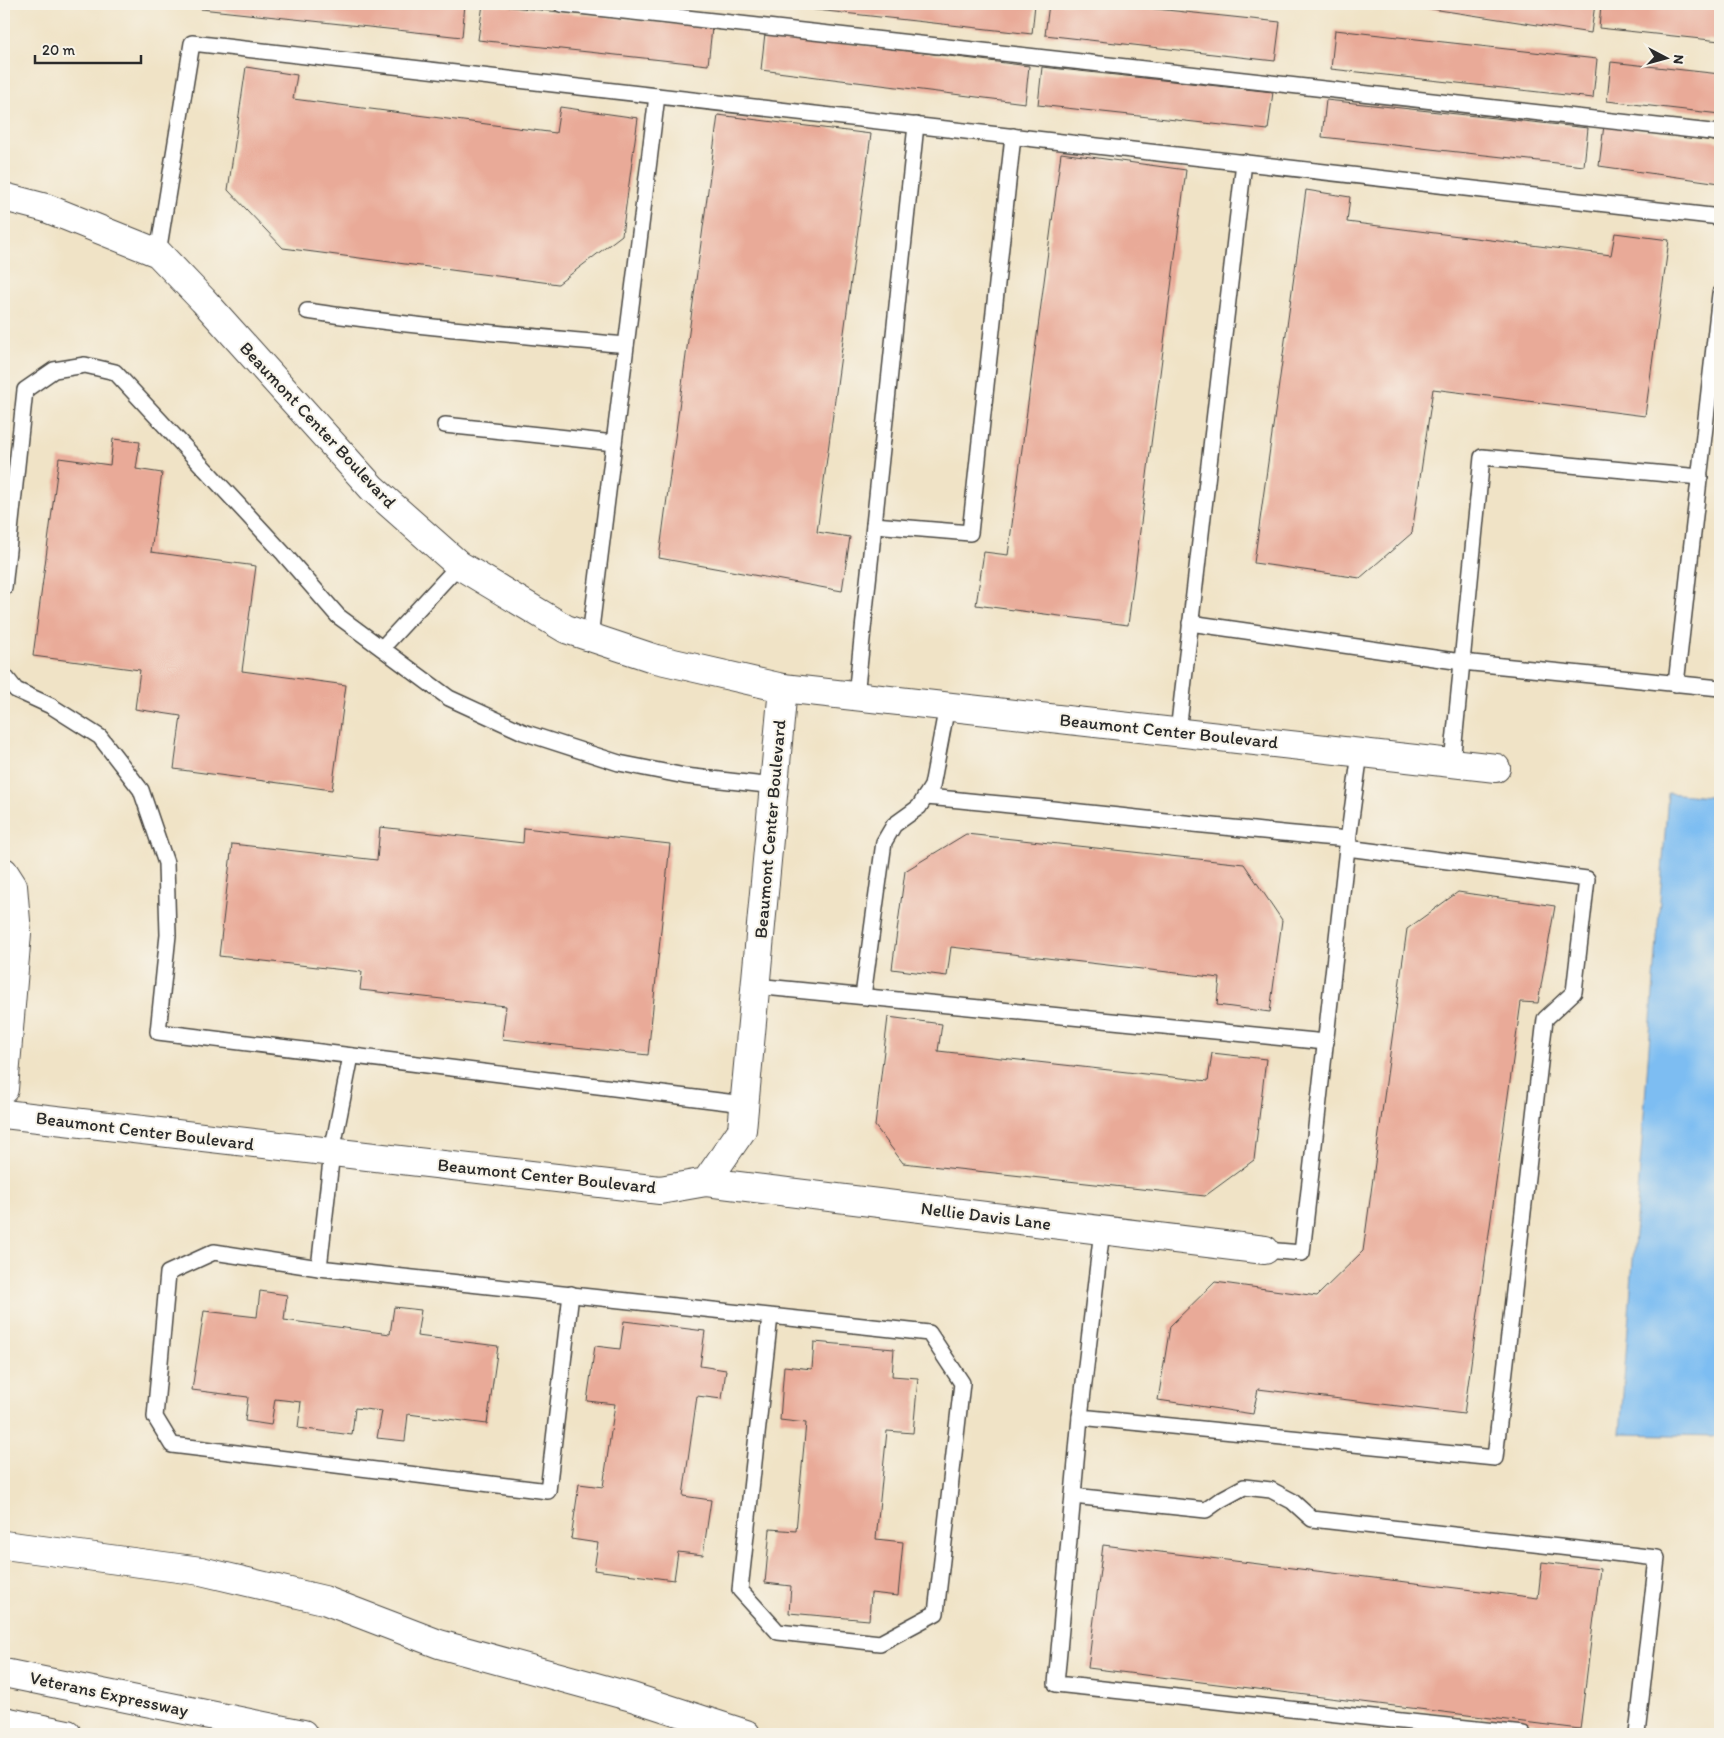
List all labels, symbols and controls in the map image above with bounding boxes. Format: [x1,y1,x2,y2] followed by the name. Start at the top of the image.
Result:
[35,32,141,64] scale bar
[1642,32,1692,82] north arrow
[42,41,76,59] text: 20 m
[1669,54,1687,65] text: N
[235,337,401,513] street label: Beaumont Center Boulevard
[1059,709,1280,753] street label: Beaumont Center Boulevard
[749,718,791,939] street label: Beaumont Center Boulevard
[35,1107,256,1155] street label: Beaumont Center Boulevard
[437,1154,658,1198] street label: Beaumont Center Boulevard
[920,1197,1052,1235] street label: Nellie Davis Lane
[28,1666,191,1722] street label: Veterans Expressway

